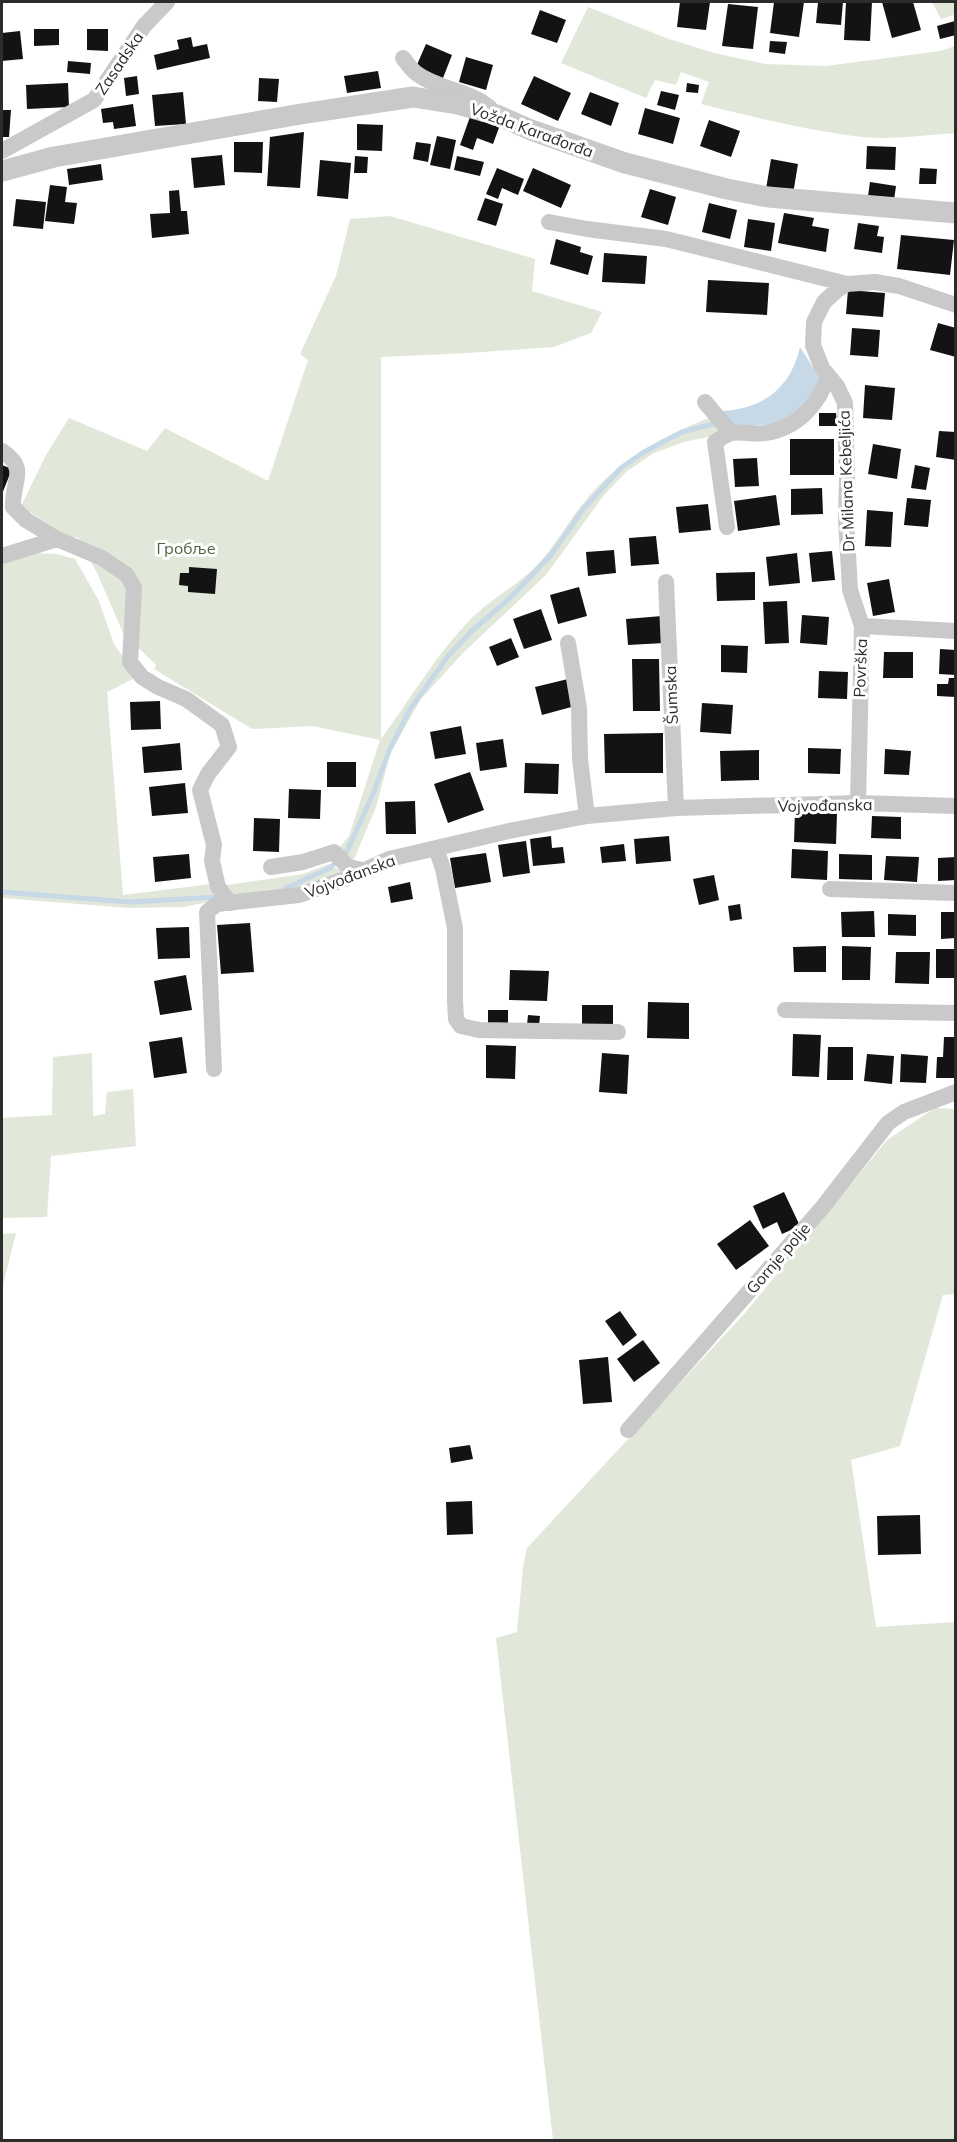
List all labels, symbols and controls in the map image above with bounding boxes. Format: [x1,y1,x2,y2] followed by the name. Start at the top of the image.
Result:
[91,28,147,98] street label: Zasadska
[468,98,596,162] street label: Vožda Karađorđa
[834,410,858,552] street label: Dr Milana Kebeljića
[157,538,216,558] park label: Гробље
[849,638,871,698] street label: Površka
[660,665,682,725] street label: Šumska
[777,794,873,816] street label: Vojvođanska
[302,850,398,902] street label: Vojvođanska
[742,1218,814,1298] street label: Gornje polje

